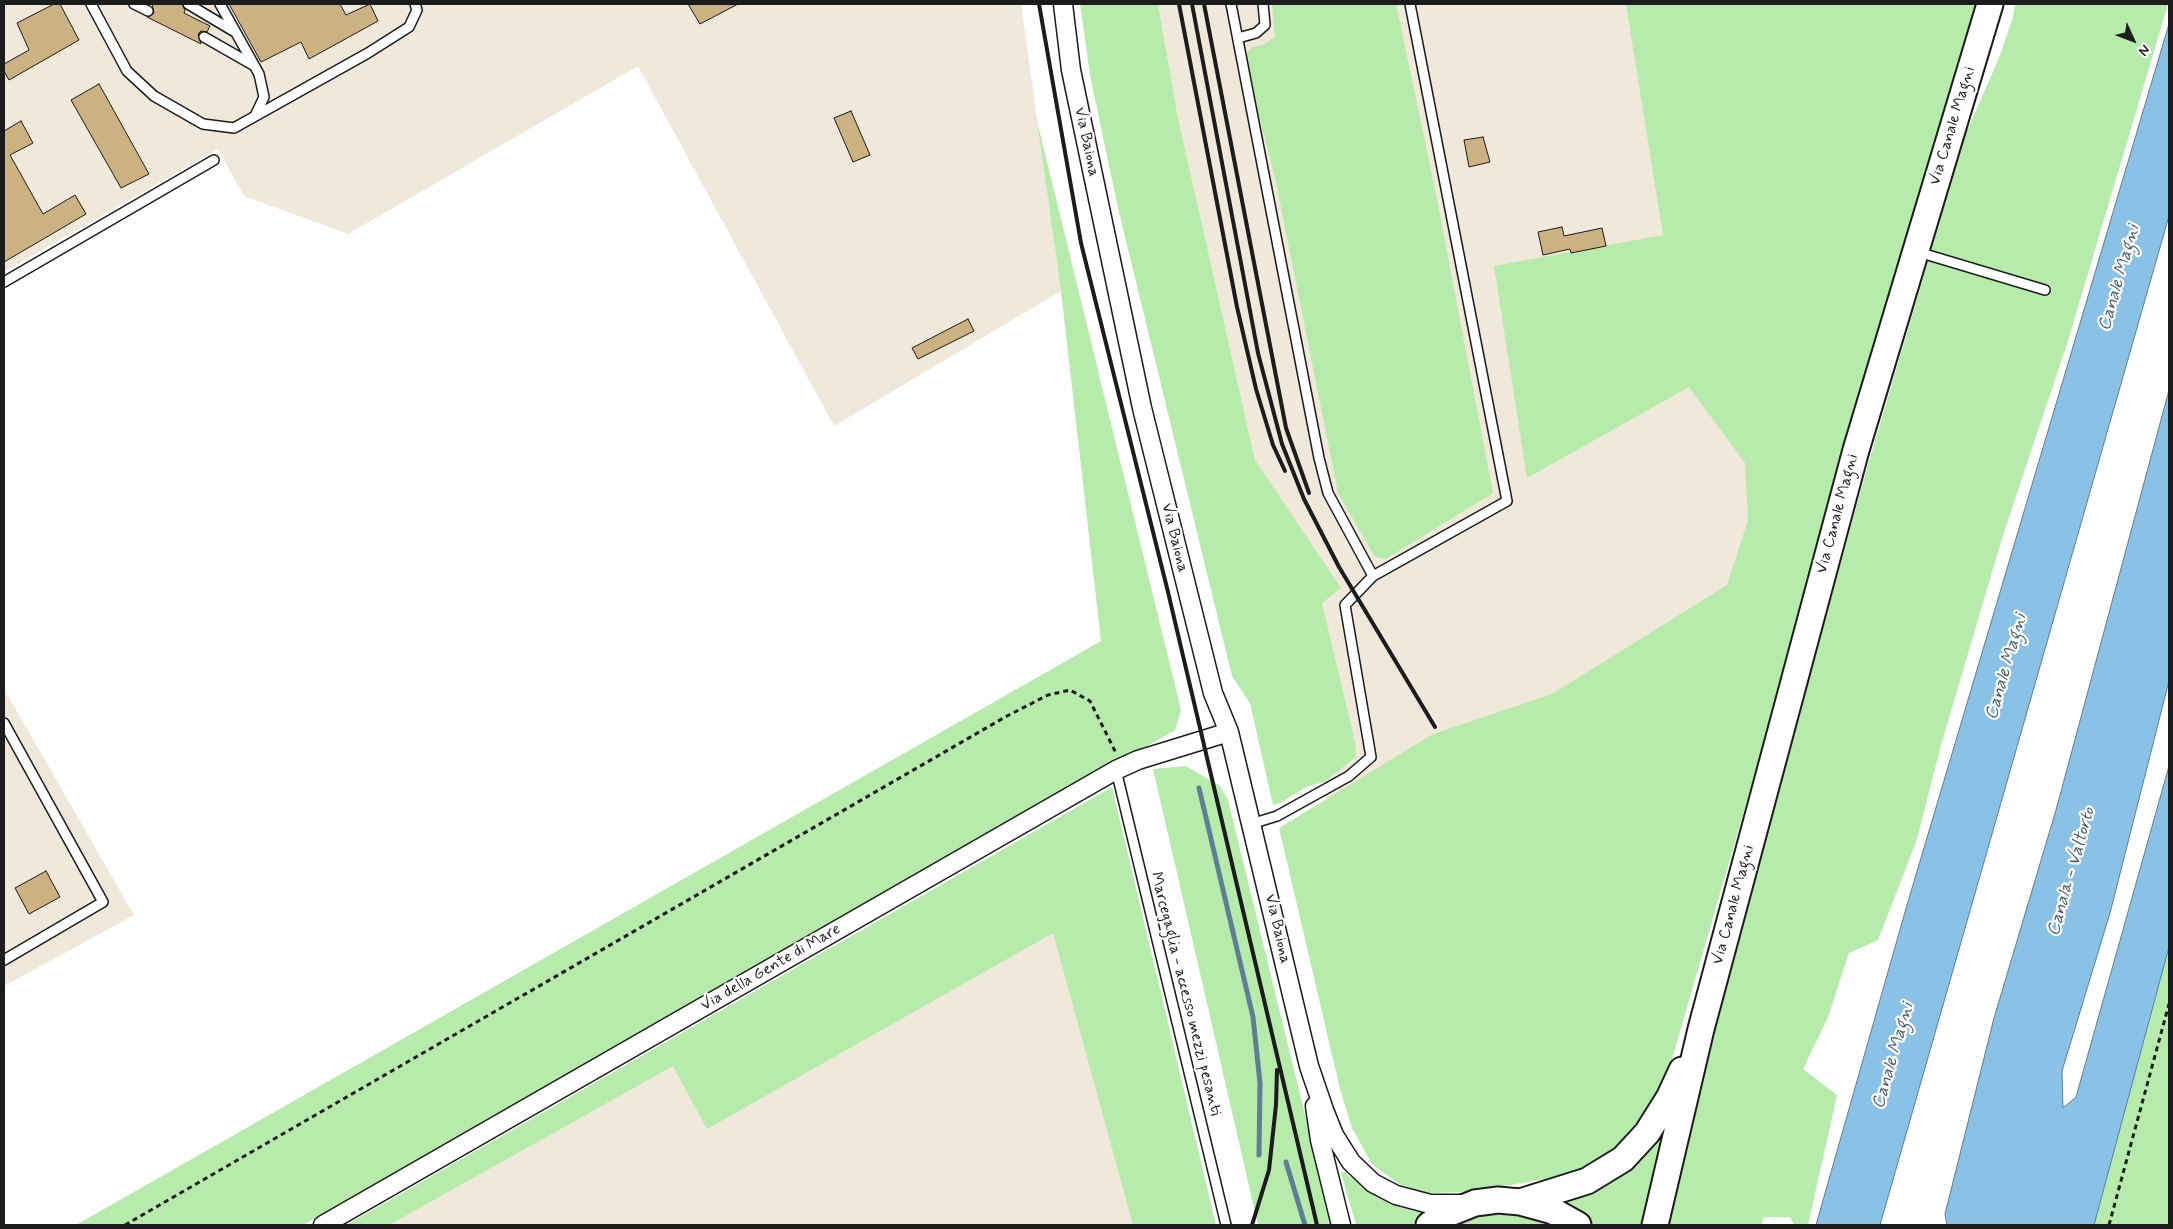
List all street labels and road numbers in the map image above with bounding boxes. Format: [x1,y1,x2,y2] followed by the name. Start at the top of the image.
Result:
[1926,64,1980,188] street label: Via Canale Magni
[1069,105,1103,179] street label: Via Baiona
[1813,452,1863,576] street label: Via Canale Magni
[1156,501,1192,575] street label: Via Baiona
[1709,843,1759,967] street label: Via Canale Magni
[1145,870,1225,1118] street label: Marcegaglia - accesso mezzi pesanti
[1260,892,1294,966] street label: Via Baiona
[698,920,844,1016] street label: Via della Gente di Mare

